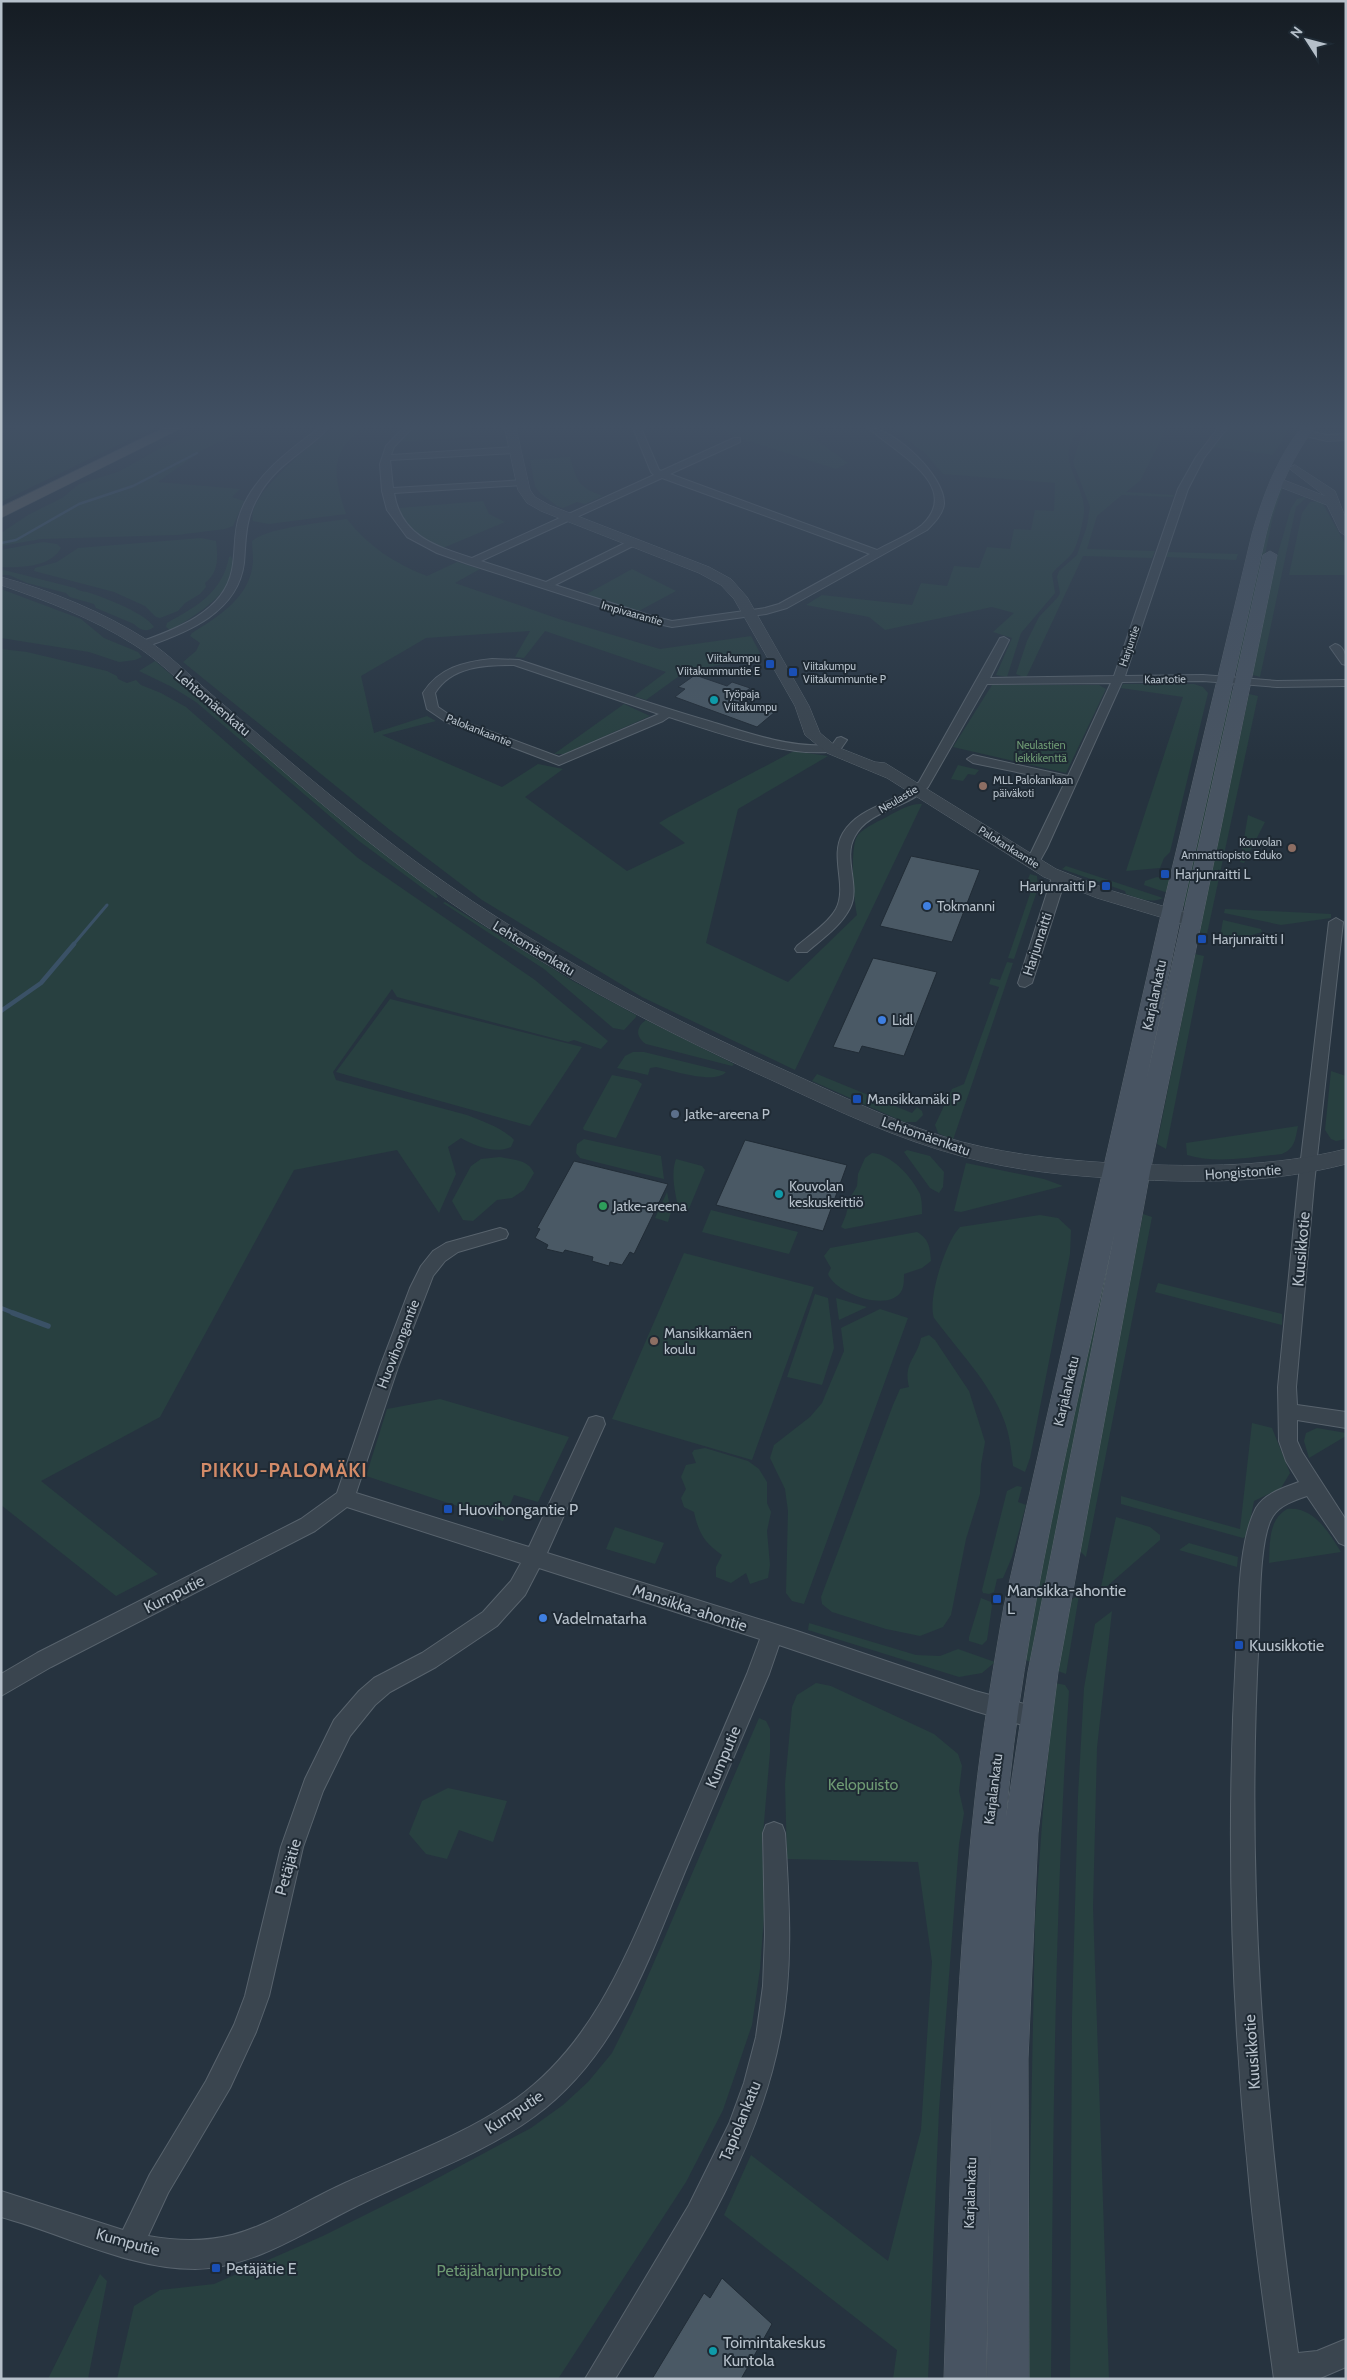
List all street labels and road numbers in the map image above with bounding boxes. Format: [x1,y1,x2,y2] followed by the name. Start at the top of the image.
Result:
[600,598,665,629] street label: Impivaarantie
[1116,623,1143,668] street label: Harjuntie
[172,666,254,740] street label: Lehtomäenkatu
[1144,672,1186,686] street label: Kaartotie
[444,710,514,750] street label: Palokankaantie
[876,782,920,816] street label: Neulastie
[976,823,1042,872] street label: Palokankaantie
[1018,910,1056,978] street label: Harjunraitti
[490,916,578,980] street label: Lehtomäenkatu
[1138,958,1170,1032] street label: Karjalankatu
[879,1112,973,1160] street label: Lehtomäenkatu
[1204,1160,1282,1184] street label: Hongistontie
[1288,1211,1314,1287] street label: Kuusikkotie
[373,1297,423,1391] street label: Huovihongantie
[1049,1354,1083,1428] street label: Karjalankatu
[141,1571,207,1617] street label: Kumputie
[630,1581,750,1635] street label: Mansikka-ahontie
[701,1723,745,1791] street label: Kumputie
[980,1752,1006,1826] street label: Karjalankatu
[271,1836,305,1898] street label: Petäjätie
[1240,2014,1264,2090] street label: Kuusikkotie
[715,2078,765,2164] street label: Tapiolankatu
[481,2086,547,2138] street label: Kumputie
[960,2157,980,2229] street label: Karjalankatu
[94,2224,162,2260] street label: Kumputie

